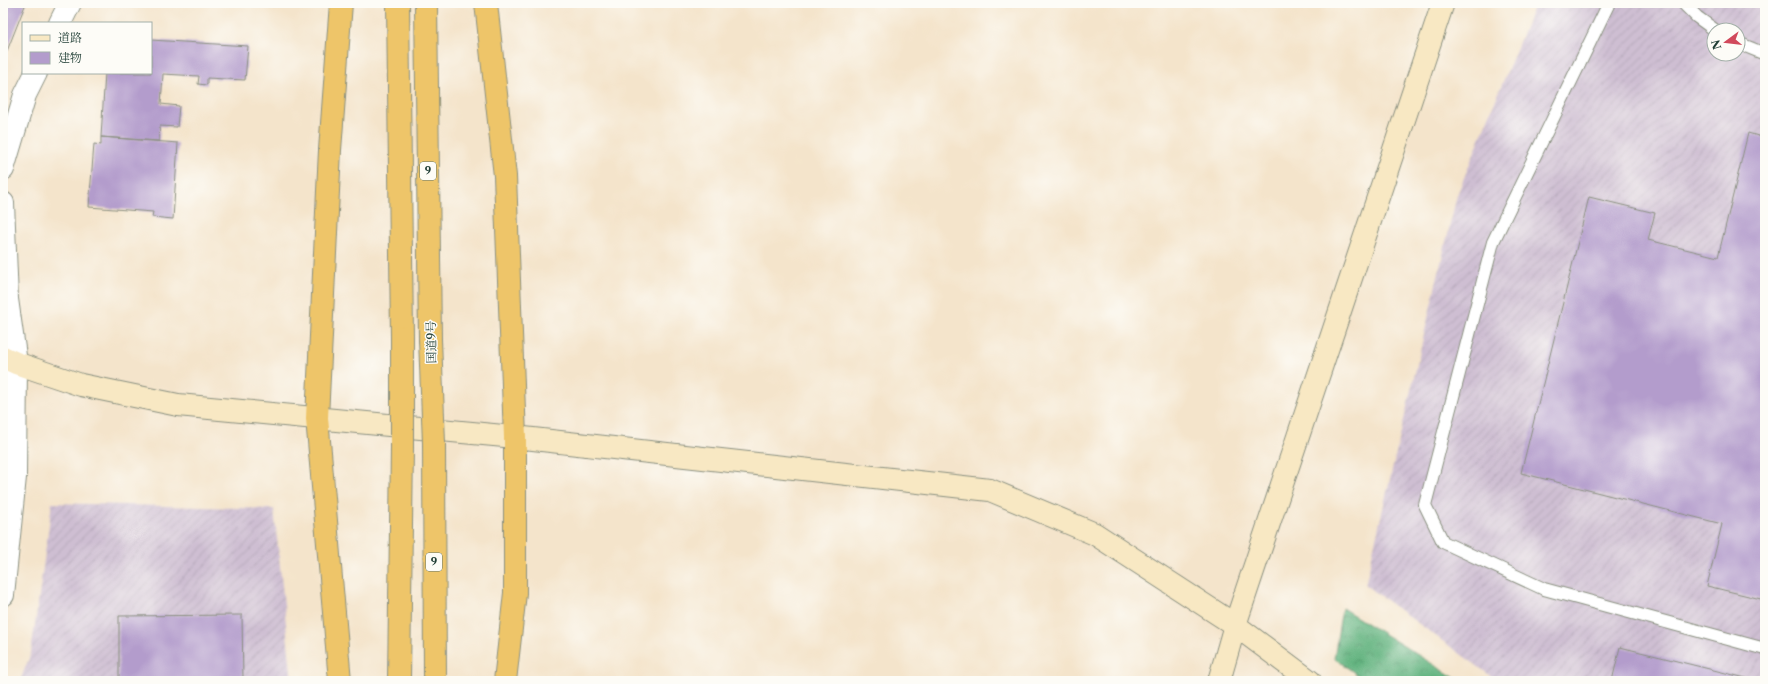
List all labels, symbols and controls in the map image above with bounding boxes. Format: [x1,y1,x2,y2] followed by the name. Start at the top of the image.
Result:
[22,22,152,74] legend
[1706,22,1746,62] north arrow
[58,30,82,45] text: 道路
[1708,38,1724,51] text: N
[58,50,82,65] text: 建物
[420,162,436,180] road number: 9
[423,320,439,364] street label: 国道9号
[426,553,442,571] road number: 9

